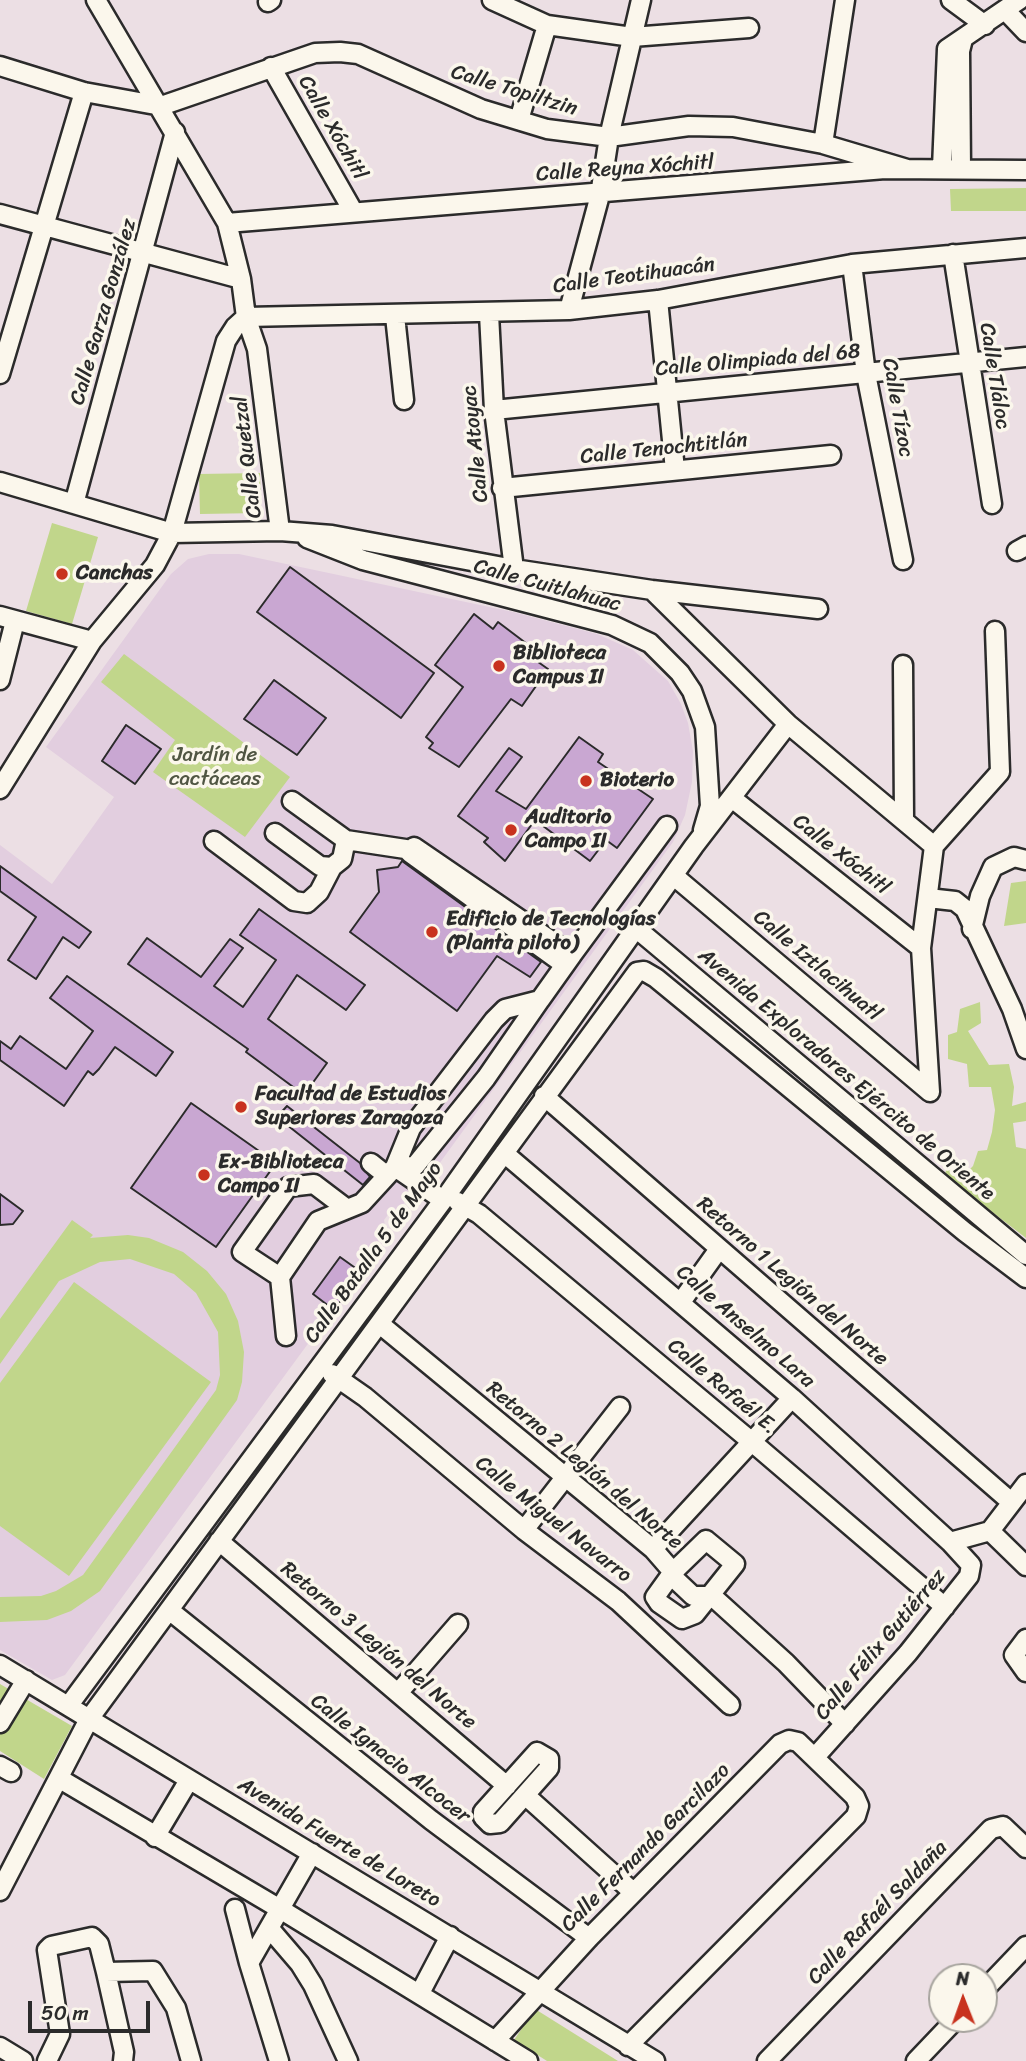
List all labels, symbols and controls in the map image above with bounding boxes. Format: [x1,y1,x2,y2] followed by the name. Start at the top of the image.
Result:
[448,60,580,122] street label: Calle Topiltzin
[292,71,372,185] street label: Calle Xóchitl
[535,150,715,188] street label: Calle Reyna Xóchitl
[65,216,143,408] street label: Calle Garza González
[551,252,717,300] street label: Calle Teotihuacán
[973,321,1015,431] street label: Calle Tláloc
[654,339,862,383] street label: Calle Olimpiada del 68
[876,356,918,460] street label: Calle Tízoc
[457,384,495,504] street label: Calle Atoyac
[228,394,268,520] street label: Calle Quetzal
[579,428,749,470] street label: Calle Tenochtitlán
[471,554,623,618] street label: Calle Cuitlahuac
[76,561,153,587] place label: Canchas
[54,566,70,582] marker: Canchas
[513,641,606,691] place label: Biblioteca Campus II
[491,658,507,674] marker: Biblioteca Campus II
[169,743,261,793] park label: Jardín de cactáceas
[600,768,674,794] place label: Bioterio
[578,773,594,789] marker: Bioterio
[525,805,612,855] place label: Auditorio Campo II
[787,809,895,901] street label: Calle Xóchitl
[503,822,519,838] marker: Auditorio Campo II
[748,905,886,1027] street label: Calle Iztlacihuatl
[446,907,656,957] place label: Edificio de Tecnologías (Planta piloto)
[424,924,440,940] marker: Edificio de Tecnologías (Planta piloto)
[693,943,999,1207] street label: Avenida Exploradores Ejército de Oriente
[255,1082,446,1132] place label: Facultad de Estudios Superiores Zaragoza
[233,1099,249,1115] marker: Facultad de Estudios Superiores Zaragoza
[218,1150,344,1200] place label: Ex-Biblioteca Campo II
[300,1157,448,1349] street label: Calle Batalla 5 de Mayo
[196,1167,212,1183] marker: Ex-Biblioteca Campo II
[691,1192,893,1372] street label: Retorno 1 Legión del Norte
[671,1260,819,1394] street label: Calle Anselmo Lara
[662,1334,782,1440] street label: Calle Rafaél E.
[481,1377,687,1555] street label: Retorno 2 Legión del Norte
[470,1451,636,1589] street label: Calle Miguel Navarro
[275,1557,481,1735] street label: Retorno 3 Legión del Norte
[810,1564,952,1726] street label: Calle Félix Gutiérrez
[305,1689,475,1829] street label: Calle Ignacio Alcocer
[556,1758,736,1938] street label: Calle Fernando Garcilazo
[233,1772,445,1914] street label: Avenida Fuerte de Loreto
[803,1836,953,1990] street label: Calle Rafaél Saldaña
[956,1962,970,1995] text: N
[928,1963,998,2033] north arrow
[32,1988,154,2032] scale bar
[41,1994,89,2032] text: 50 m

